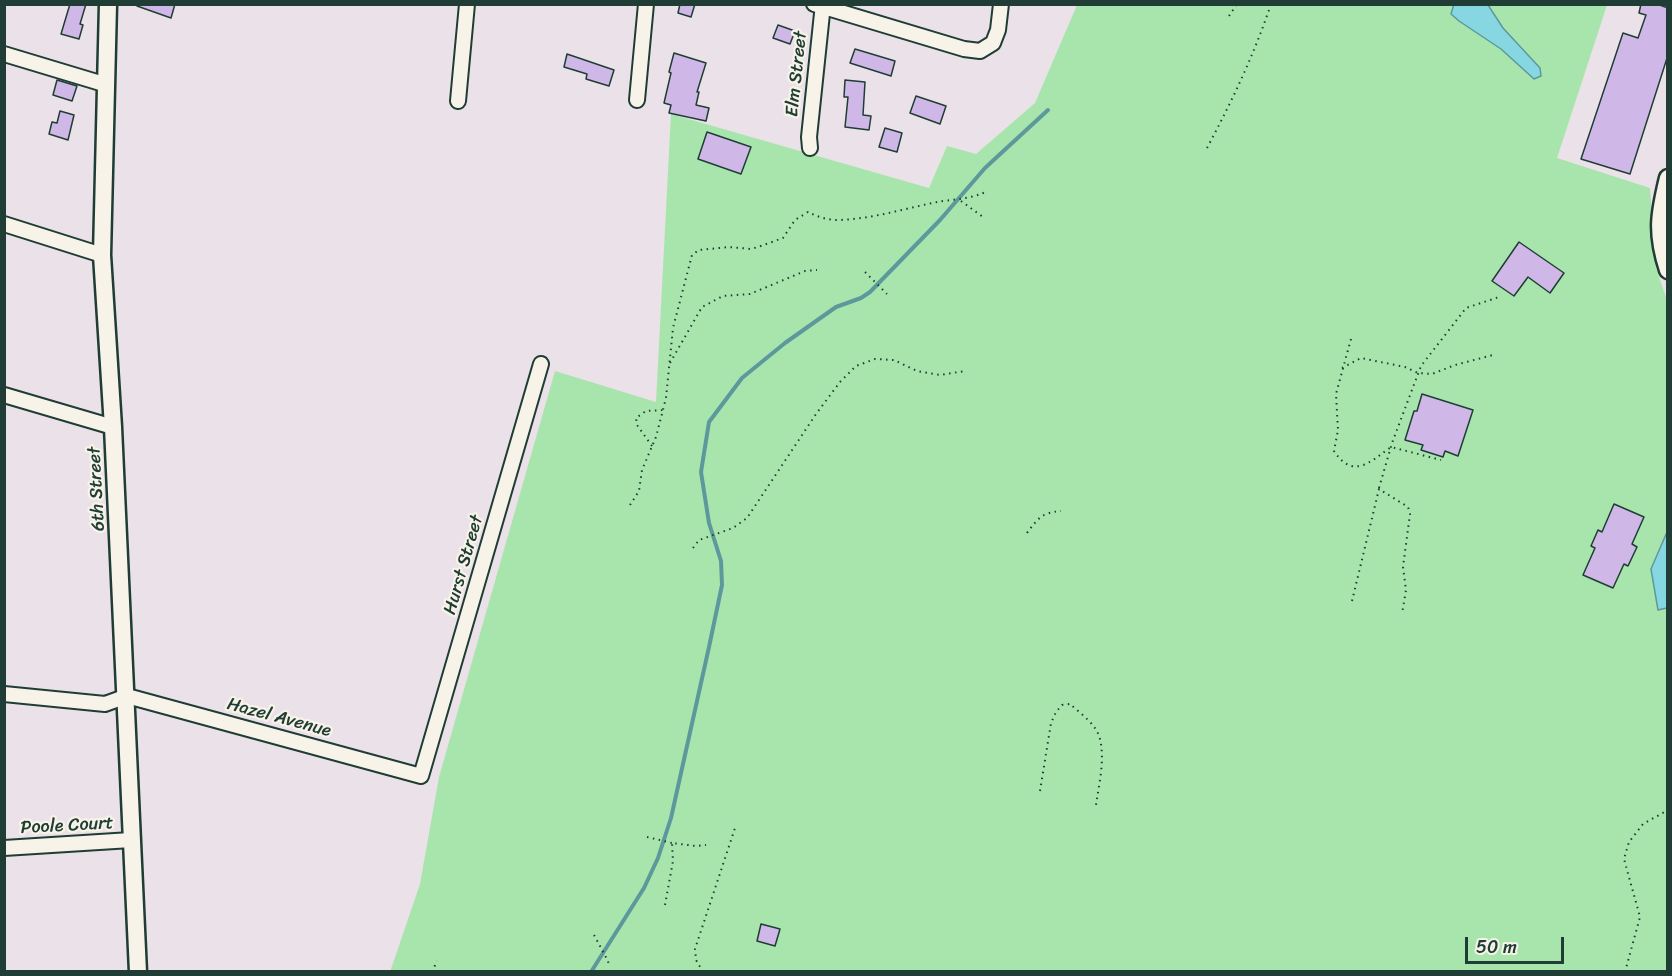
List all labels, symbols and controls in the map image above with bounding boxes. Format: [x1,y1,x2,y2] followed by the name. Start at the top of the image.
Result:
[782,30,812,118] street label: Elm Street
[84,446,110,532] street label: 6th Street
[440,513,488,617] street label: Hurst Street
[225,694,333,742] street label: Hazel Avenue
[20,813,114,839] street label: Poole Court
[1468,925,1567,963] scale bar
[1476,931,1517,963] text: 50 m

